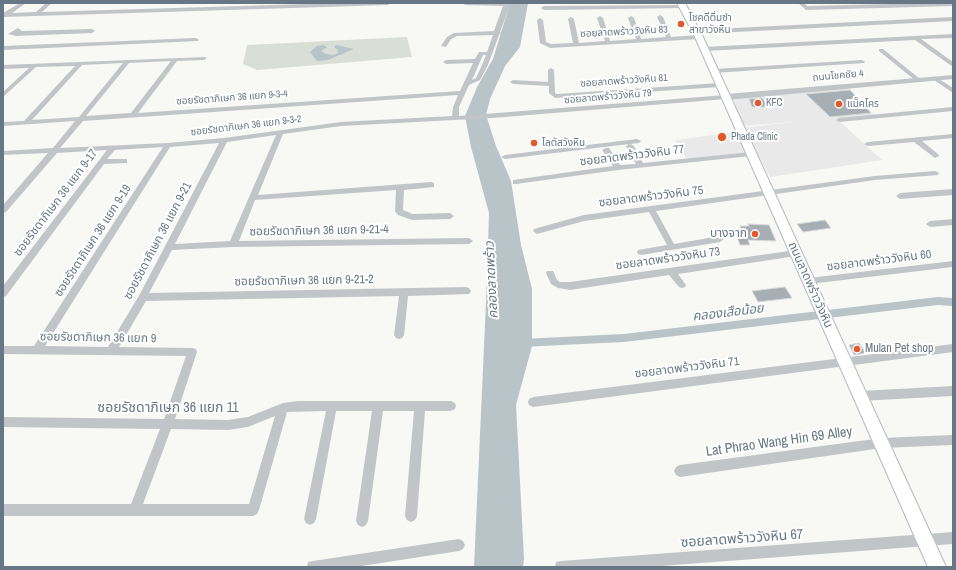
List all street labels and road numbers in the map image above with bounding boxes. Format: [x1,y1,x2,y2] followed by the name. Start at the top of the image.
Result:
[580,24,668,40] street label: ซอยลาดพร้าววังหิน 83
[812,68,864,84] street label: ถนนโชคชัย 4
[580,72,668,90] street label: ซอยลาดพร้าววังหิน 81
[564,87,652,107] street label: ซอยลาดพร้าววังหิน 79
[176,88,288,108] street label: ซอยรัชดาภิเษก 36 แยก 9-3-4
[190,113,302,139] street label: ซอยรัชดาภิเษก 36 แยก 9-3-2
[579,142,685,170] street label: ซอยลาดพร้าววังหิน 77
[11,147,101,259] street label: ซอยรัชดาภิเษก 36 แยก 9-17
[121,180,195,302] street label: ซอยรัชดาภิเษก 36 แยก 9-21
[51,182,135,300] street label: ซอยรัชดาภิเษก 36 แยก 9-19
[598,183,704,211] street label: ซอยลาดพร้าววังหิน 75
[249,223,389,239] street label: ซอยรัชดาภิเษก 36 แยก 9-21-4
[785,240,835,330] street label: ถนนลาดพร้าววังหิน
[615,245,721,273] street label: ซอยลาดพร้าววังหิน 73
[826,247,932,275] street label: ซอยลาดพร้าววังหิน 60
[234,273,374,289] street label: ซอยรัชดาภิเษก 36 แยก 9-21-2
[40,330,156,346] street label: ซอยรัชดาภิเษก 36 แยก 9
[634,354,740,382] street label: ซอยลาดพร้าววังหิน 71
[97,400,239,416] street label: ซอยรัชดาภิเษก 36 แยก 11
[705,423,853,461] street label: Lat Phrao Wang Hin 69 Alley
[680,526,804,552] street label: ซอยลาดพร้าววังหิน 67

